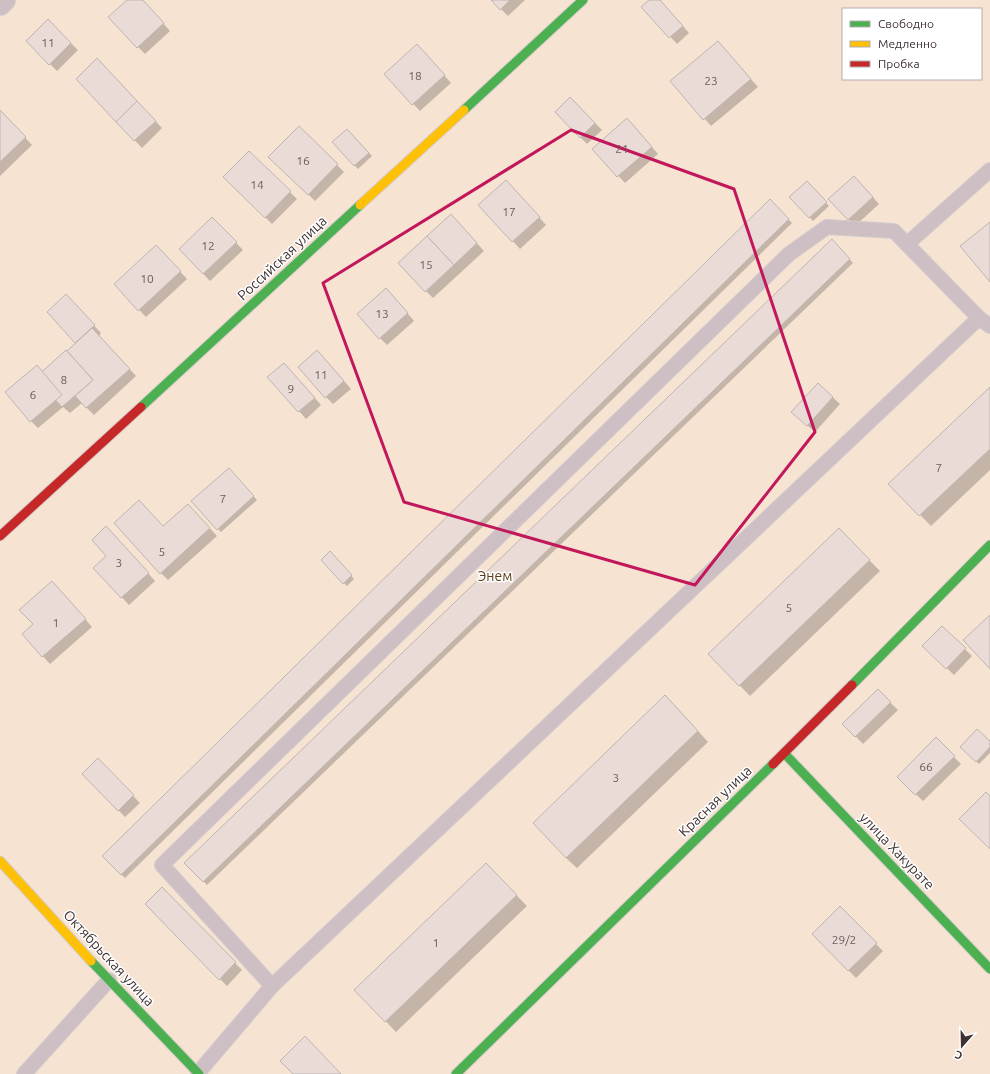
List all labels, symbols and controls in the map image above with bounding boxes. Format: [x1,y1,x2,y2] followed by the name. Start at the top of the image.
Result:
[842,8,982,80] legend
[878,17,934,30] text: Свободно
[41,36,55,49] house number: 11
[878,37,937,50] text: Медленно
[878,57,920,70] text: Пробка
[408,69,422,82] house number: 18
[704,74,718,87] house number: 23
[615,142,629,155] house number: 21
[296,154,310,167] house number: 16
[250,178,264,191] house number: 14
[502,205,516,218] house number: 17
[234,213,330,303] street label: Российская улица
[201,239,215,252] house number: 12
[419,258,433,271] house number: 15
[140,272,154,285] house number: 10
[375,307,389,320] house number: 13
[314,368,328,381] house number: 11
[61,373,68,386] house number: 8
[288,382,294,395] house number: 9
[30,388,37,401] house number: 6
[936,461,942,474] house number: 7
[220,492,226,505] house number: 7
[159,545,165,558] house number: 5
[116,556,122,569] house number: 3
[478,568,512,584] park label: Энем
[786,601,792,614] house number: 5
[53,616,59,629] house number: 1
[919,760,933,773] house number: 66
[675,762,755,840] street label: Красная улица
[613,771,619,784] house number: 3
[856,809,938,893] street label: улица Хакурате
[60,907,158,1009] street label: Октябрьская улица
[832,933,856,946] house number: 29/2
[433,936,439,949] house number: 1
[942,1026,982,1066] north arrow
[953,1049,964,1062] text: С

